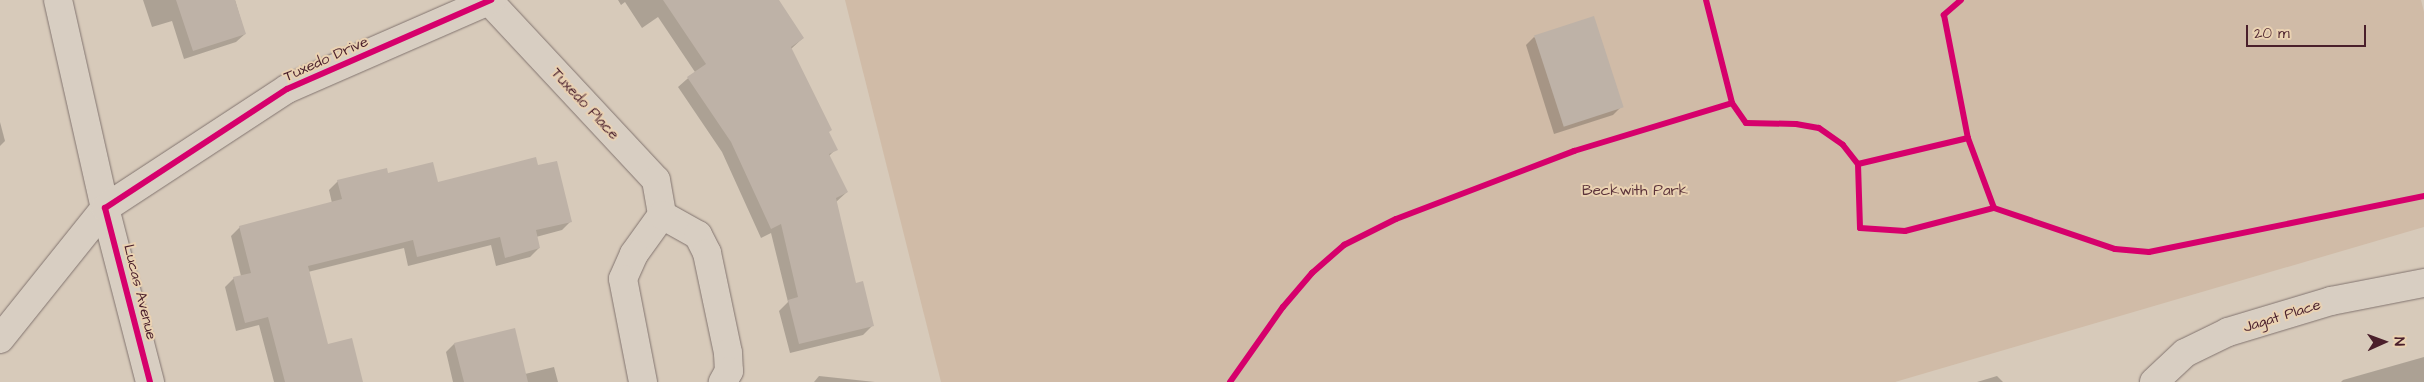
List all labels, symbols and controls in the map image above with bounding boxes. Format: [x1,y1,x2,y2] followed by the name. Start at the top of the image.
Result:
[2249,15,2369,47] scale bar
[2254,23,2290,44] text: 20 m
[281,32,371,86] street label: Tuxedo Drive
[547,64,623,144] street label: Tuxedo Place
[1582,182,1688,200] park label: Beckwith Park
[119,243,161,341] street label: Lucas Avenue
[2241,296,2323,336] street label: Jagat Place
[2359,317,2409,367] north arrow
[2389,337,2409,346] text: N

